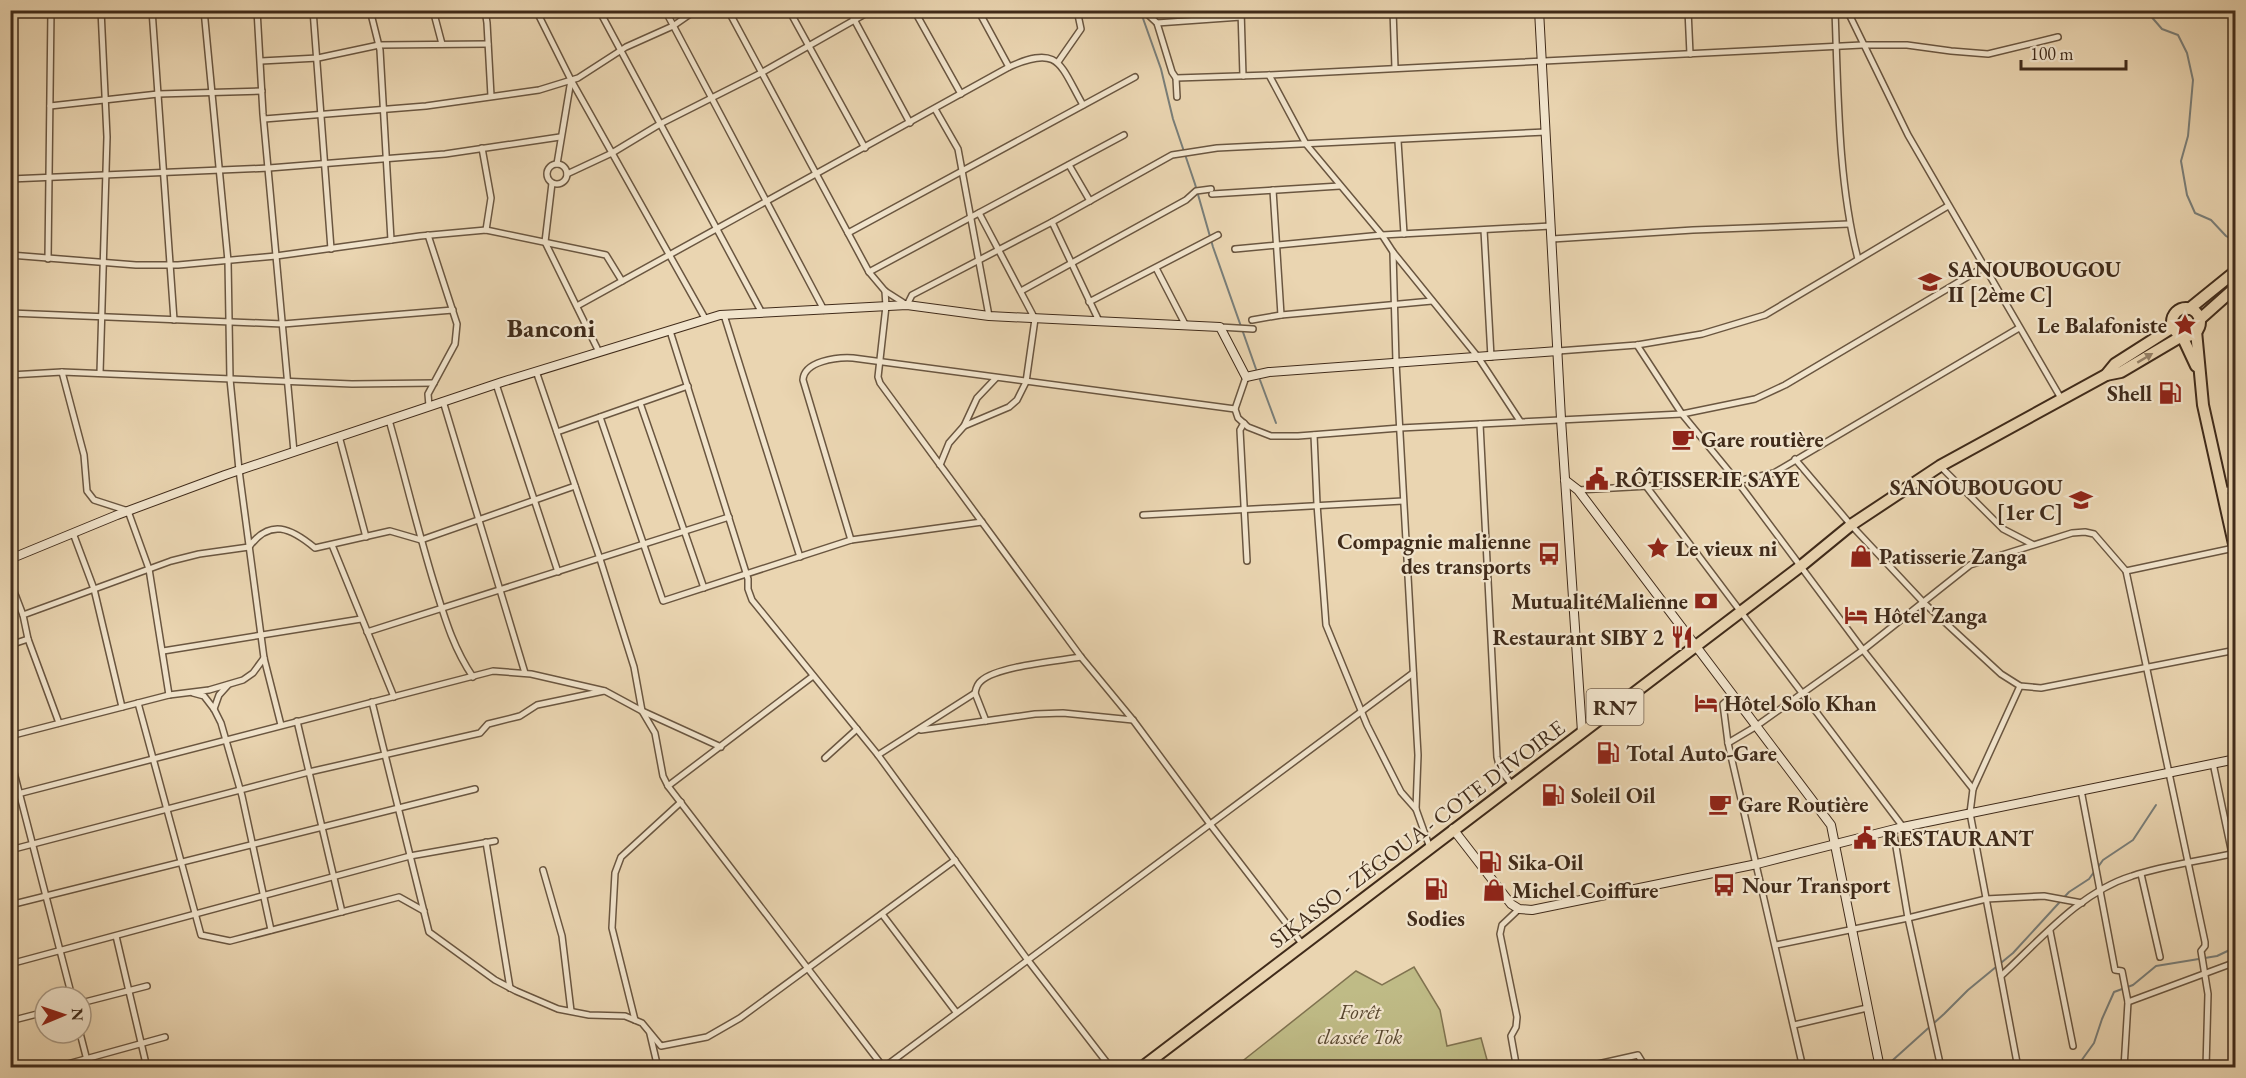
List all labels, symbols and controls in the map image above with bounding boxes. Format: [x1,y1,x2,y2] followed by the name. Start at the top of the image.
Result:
[2021,33,2126,71] scale bar
[2030,42,2074,65] text: 100 m
[1948,255,2122,309] place label: SANOUBOUGOU II [2ème C]
[1917,269,1943,295] school or university icon: SANOUBOUGOU II [2ème C]
[507,311,596,345] district label: Banconi
[2037,311,2167,340] place label: Le Balafoniste
[2172,312,2198,338] place icon: Le Balafoniste
[2137,353,2153,364] one-way arrow
[2107,379,2152,408] place label: Shell
[2157,380,2183,406] fuel station icon: Shell
[1701,425,1824,454] place label: Gare routière
[1670,426,1696,452] cafe icon: Gare routière
[1615,465,1800,494] place label: RÔTISSERIE SAYE
[1584,466,1610,492] public building icon: RÔTISSERIE SAYE
[1890,473,2064,527] place label: SANOUBOUGOU [1er C]
[2068,487,2094,513] school or university icon: SANOUBOUGOU [1er C]
[1337,527,1531,581] place label: Compagnie malienne des transports
[1676,534,1778,563] place label: Le vieux ni
[1645,535,1671,561] place icon: Le vieux ni
[1536,541,1562,567] bus stop icon: Compagnie malienne des transports
[1879,542,2027,571] place label: Patisserie Zanga
[1848,543,1874,569] shop icon: Patisserie Zanga
[1511,587,1688,616] place label: MutualitéMalienne
[1693,588,1719,614] bank icon: MutualitéMalienne
[1874,601,1988,630] place label: Hôtel Zanga
[1843,602,1869,628] hotel icon: Hôtel Zanga
[1493,623,1664,652] place label: Restaurant SIBY 2
[1669,624,1695,650] restaurant icon: Restaurant SIBY 2
[1586,689,1644,725] road number: RN7
[1724,689,1877,718] place label: Hôtel Solo Khan
[1693,690,1719,716] hotel icon: Hôtel Solo Khan
[1263,713,1571,955] street label: SIKASSO - ZÉGOUA - COTE D'IVOIRE
[1626,739,1777,768] place label: Total Auto-Gare
[1595,740,1621,766] fuel station icon: Total Auto-Gare
[1571,781,1655,810] place label: Soleil Oil
[1540,782,1566,808] fuel station icon: Soleil Oil
[1738,790,1869,819] place label: Gare Routière
[1707,791,1733,817] cafe icon: Gare Routière
[1883,824,2034,853] place label: RESTAURANT
[1852,825,1878,851] public building icon: RESTAURANT
[1508,848,1583,877] place label: Sika-Oil
[1477,849,1503,875] fuel station icon: Sika-Oil
[1742,871,1891,900] place label: Nour Transport
[1711,872,1737,898] bus stop icon: Nour Transport
[1423,876,1449,902] fuel station icon: Sodies
[1512,876,1658,905] place label: Michel Coiffure
[1481,877,1507,903] shop icon: Michel Coiffure
[1407,904,1465,933] place label: Sodies
[33,985,93,1045] north arrow
[1317,997,1403,1051] park label: Forêt classée Tok
[67,1008,88,1021] text: N

